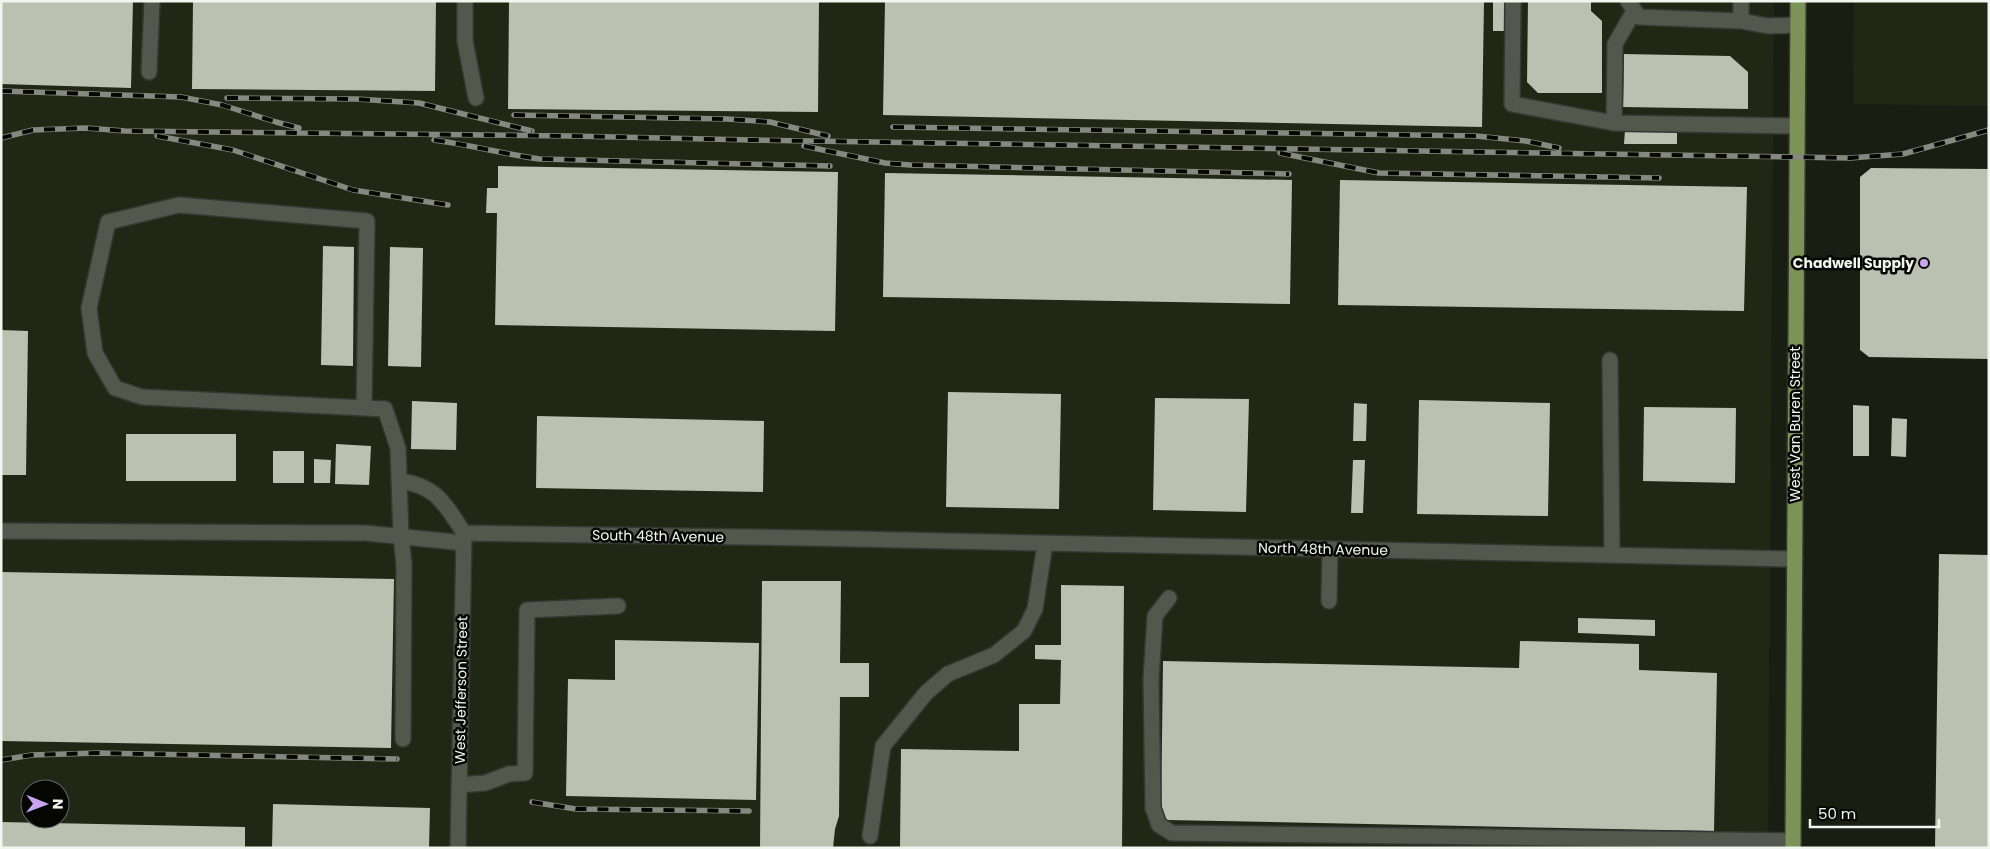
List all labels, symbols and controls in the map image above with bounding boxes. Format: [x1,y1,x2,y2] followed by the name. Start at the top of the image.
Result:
[1793,253,1914,273] place label: Chadwell Supply
[1918,257,1930,269] marker: Chadwell Supply
[1785,346,1805,502] street label: West Van Buren Street
[592,525,724,547] street label: South 48th Avenue
[1258,538,1388,560] street label: North 48th Avenue
[450,616,472,764] street label: West Jefferson Street
[20,779,70,829] north arrow
[1810,796,1939,828] scale bar
[48,799,68,810] text: N
[1818,803,1856,824] text: 50 m

